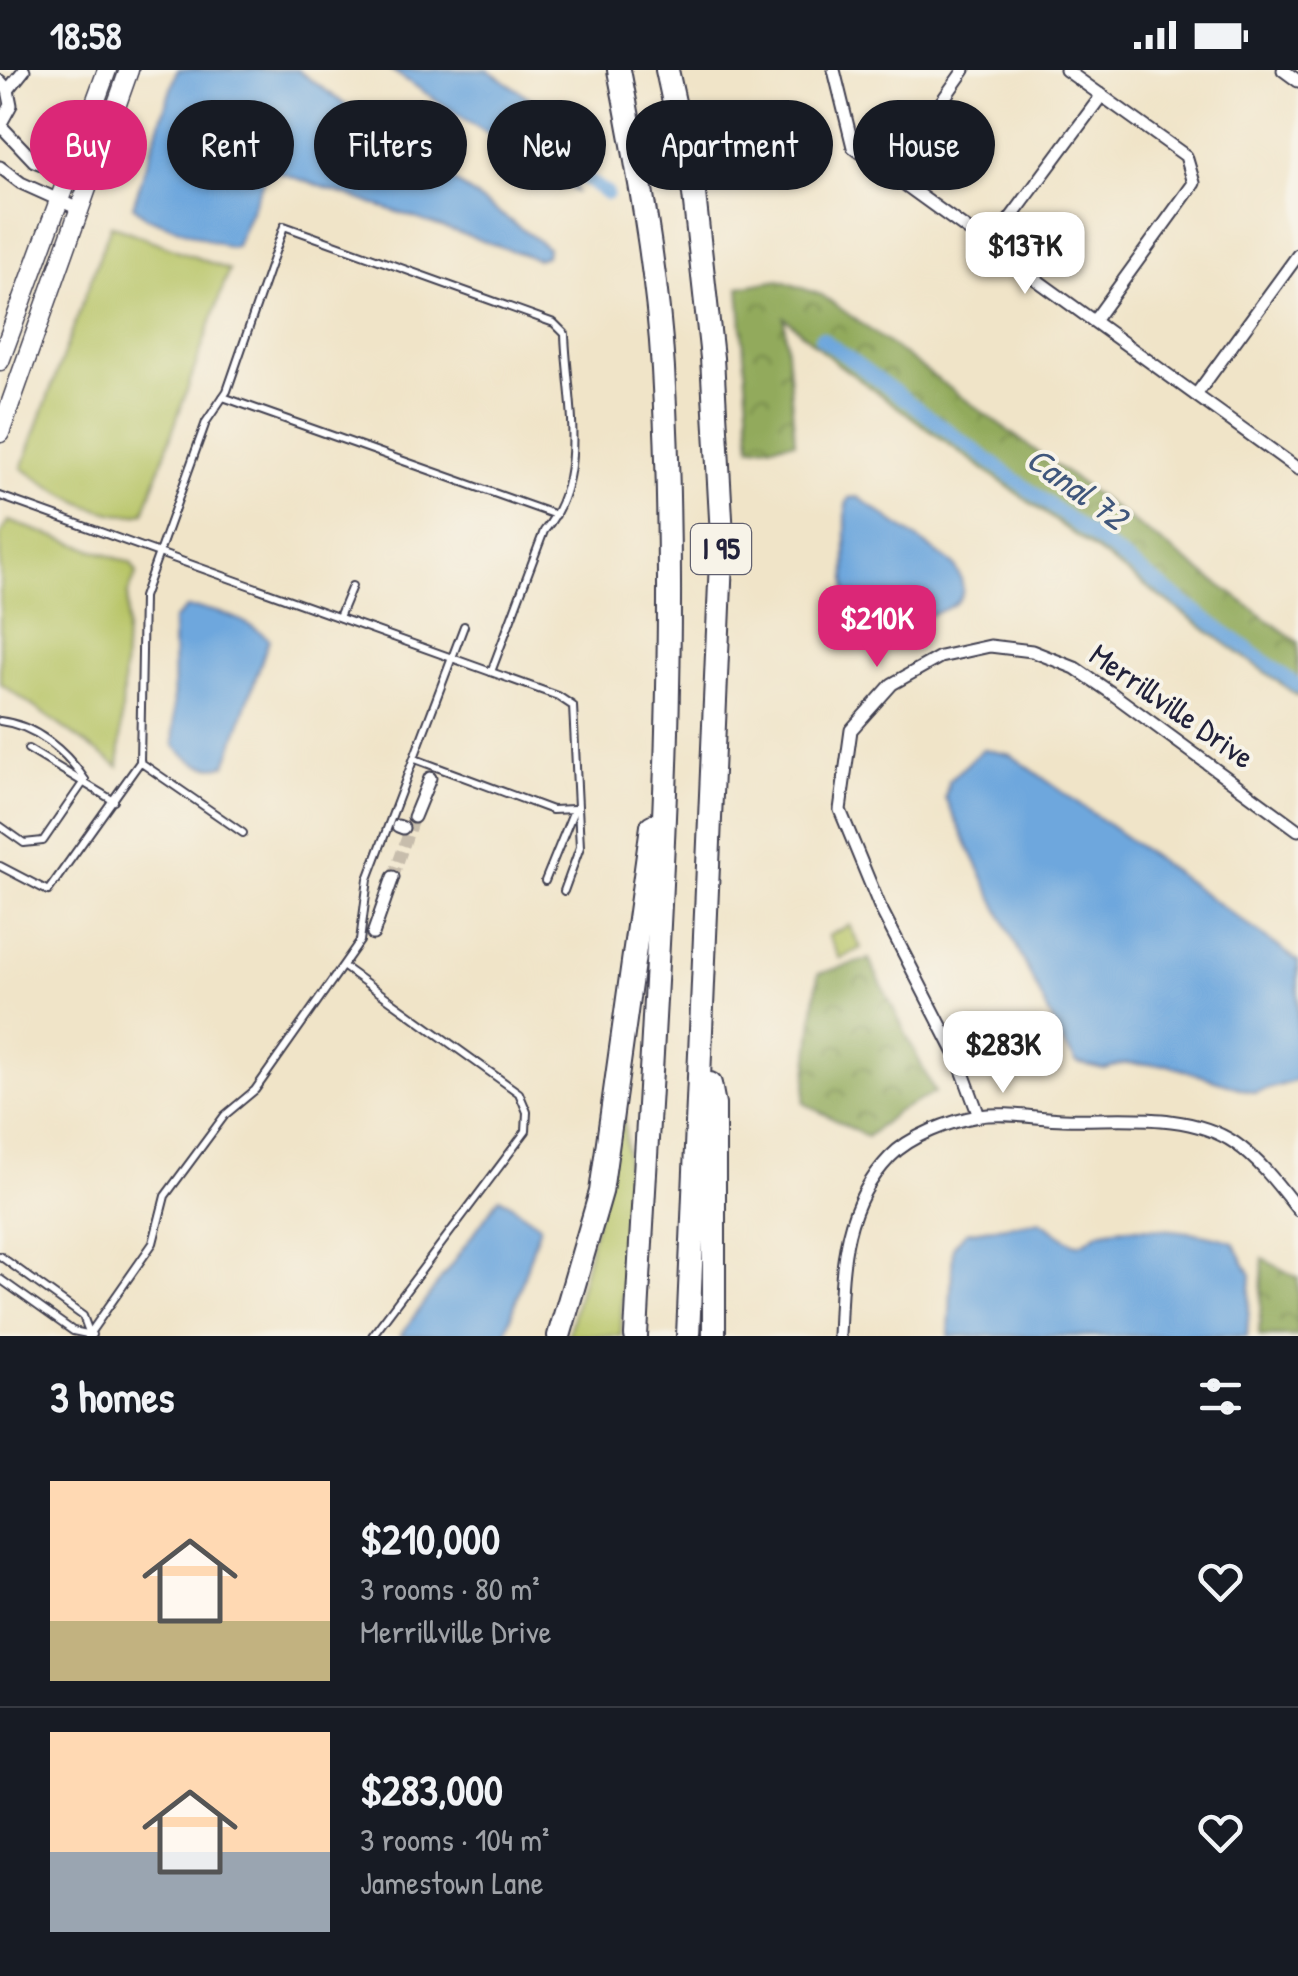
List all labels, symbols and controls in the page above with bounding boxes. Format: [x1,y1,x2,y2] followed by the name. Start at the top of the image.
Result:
[50,9,122,61] text: 18:58
[30,100,147,190] chip: Buy
[167,100,294,190] chip: Rent
[314,100,467,190] chip: Filters
[487,100,606,190] chip: New
[626,100,833,190] chip: Apartment
[853,100,995,190] chip: House
[955,212,1095,297] pin: $137K
[988,223,1062,266] text: $137K
[1018,435,1140,542] water label: Canal 72
[691,524,751,574] road number: I 95
[807,585,947,670] pin: $210K
[840,596,914,639] text: $210K
[1082,633,1263,778] street label: Merrillville Drive
[933,1011,1073,1096] pin: $283K
[965,1022,1041,1065] text: $283K
[50,1368,175,1425] text: 3 homes
[1193,1369,1248,1424] icon: filters
[360,1510,500,1567] text: $210,000
[130,1521,250,1641] icon: home
[1193,1554,1248,1609] icon: heart
[360,1567,540,1610] text: 3 rooms · 80 m²
[360,1610,551,1653] text: Merrillville Drive
[360,1761,503,1818] text: $283,000
[130,1772,250,1892] icon: home
[1193,1805,1248,1860] icon: heart
[360,1818,549,1861] text: 3 rooms · 104 m²
[360,1861,543,1904] text: Jamestown Lane

